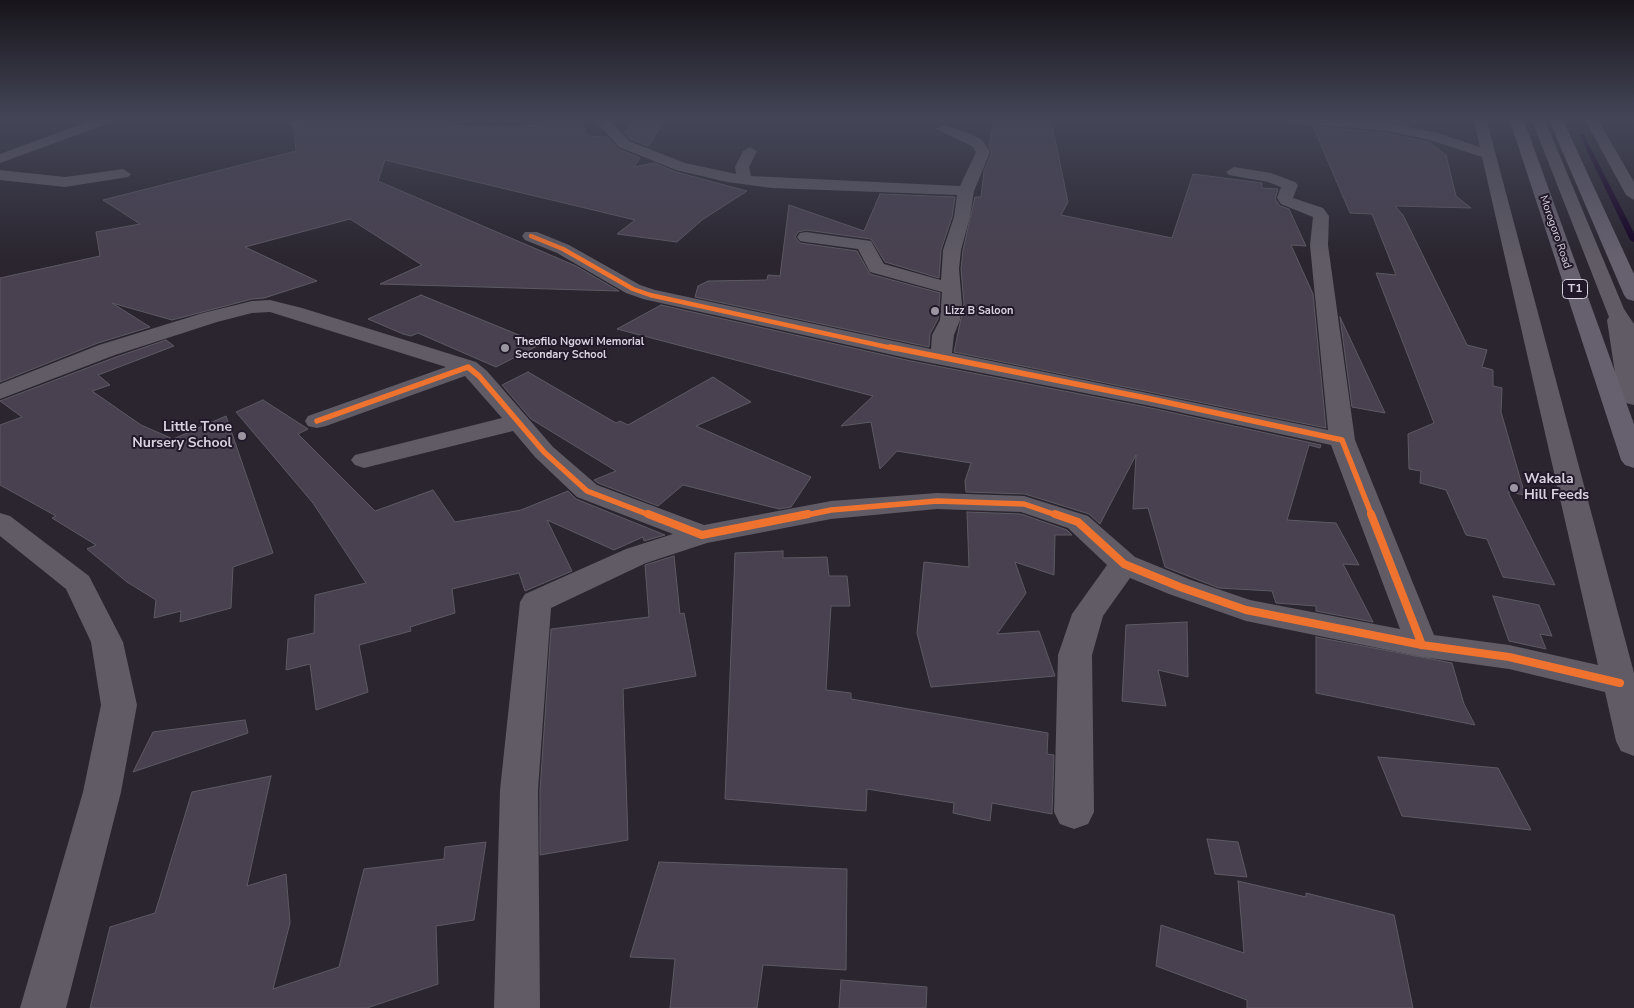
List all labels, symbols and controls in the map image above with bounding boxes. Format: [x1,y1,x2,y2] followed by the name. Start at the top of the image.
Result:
[1536,194,1574,270] street label: Morogoro Road
[1562,280,1588,298] road number: T1
[945,304,1013,318] place label: Lizz B Saloon
[929,305,941,317] marker: Lizz B Saloon
[515,335,644,361] place label: Theofilo Ngowi Memorial Secondary School
[499,342,511,354] marker: Theofilo Ngowi Memorial Secondary School
[132,420,232,452] place label: Little Tone Nursery School
[236,430,248,442] marker: Little Tone Nursery School
[1524,472,1589,504] place label: Wakala Hill Feeds
[1508,482,1520,494] marker: Wakala Hill Feeds

